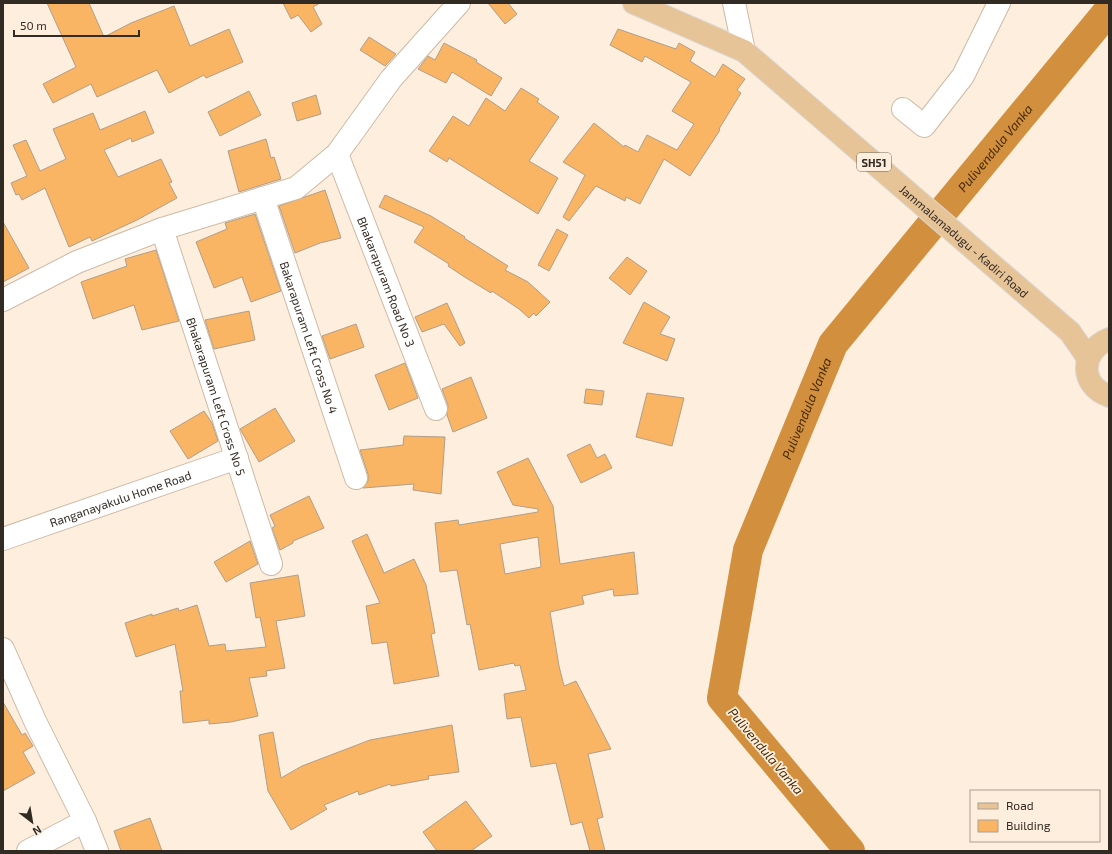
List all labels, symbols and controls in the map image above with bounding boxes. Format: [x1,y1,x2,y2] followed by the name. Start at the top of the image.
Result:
[14,12,139,38] scale bar
[20,18,47,32] text: 50 m
[954,101,1036,195] water label: Pulivendula Vanka
[857,153,891,171] road number: SH51
[897,182,1032,300] street label: Jammalamadugu - Kadiri Road
[355,215,418,349] street label: Bhakarapuram Road No 3
[278,260,341,415] street label: Bakarapuram Left Cross No 4
[184,315,249,477] street label: Bhakarapuram Left Cross No 5
[778,355,835,462] water label: Pulivendula Vanka
[48,467,193,529] street label: Ranganayakulu Home Road
[725,704,807,798] water label: Pulivendula Vanka
[970,790,1100,842] legend
[1006,798,1034,812] text: Road
[12,802,52,842] north arrow
[1006,818,1051,832] text: Building
[31,823,44,839] text: N

